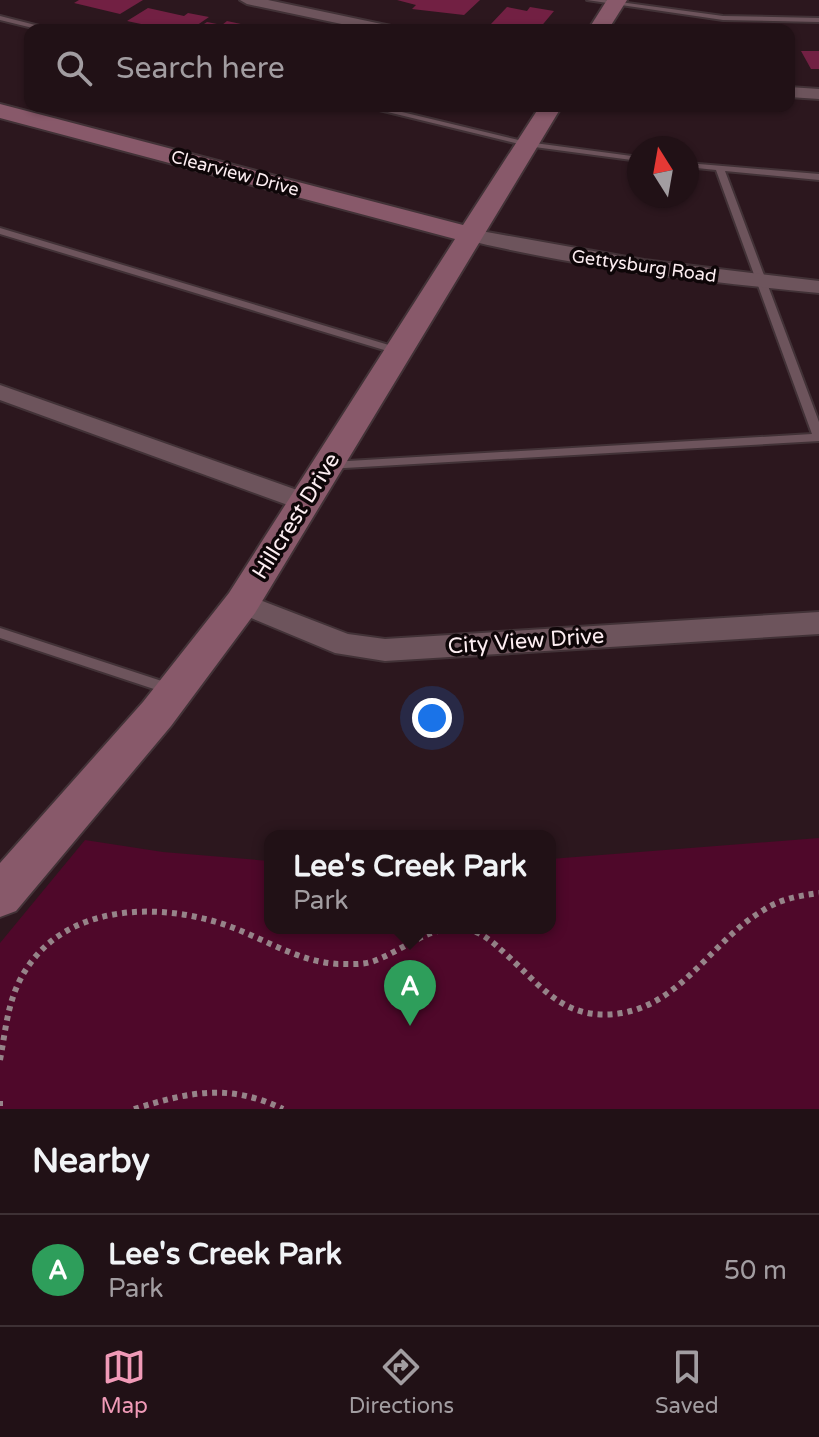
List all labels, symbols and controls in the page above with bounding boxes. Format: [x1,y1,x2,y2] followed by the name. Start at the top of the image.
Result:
[24,24,795,112] search box
[52,46,96,90] icon: search
[116,50,285,87] text: Search here
[627,136,699,208] north arrow
[169,145,301,201] street label: Clearview Drive
[570,245,718,287] street label: Gettysburg Road
[247,448,345,584] street label: Hillcrest Drive
[447,623,605,659] street label: City View Drive
[412,698,452,738] your location
[264,830,556,934] popup
[293,848,527,885] text: Lee's Creek Park
[293,885,349,916] text: Park
[384,960,436,1026] pin: A
[32,1141,150,1182] text: Nearby
[108,1236,342,1273] text: Lee's Creek Park
[48,1255,68,1286] text: A
[724,1255,787,1286] text: 50 m
[108,1273,164,1304] text: Park
[100,1345,148,1419] tab: Map
[349,1345,454,1419] tab: Directions
[655,1345,719,1419] tab: Saved

